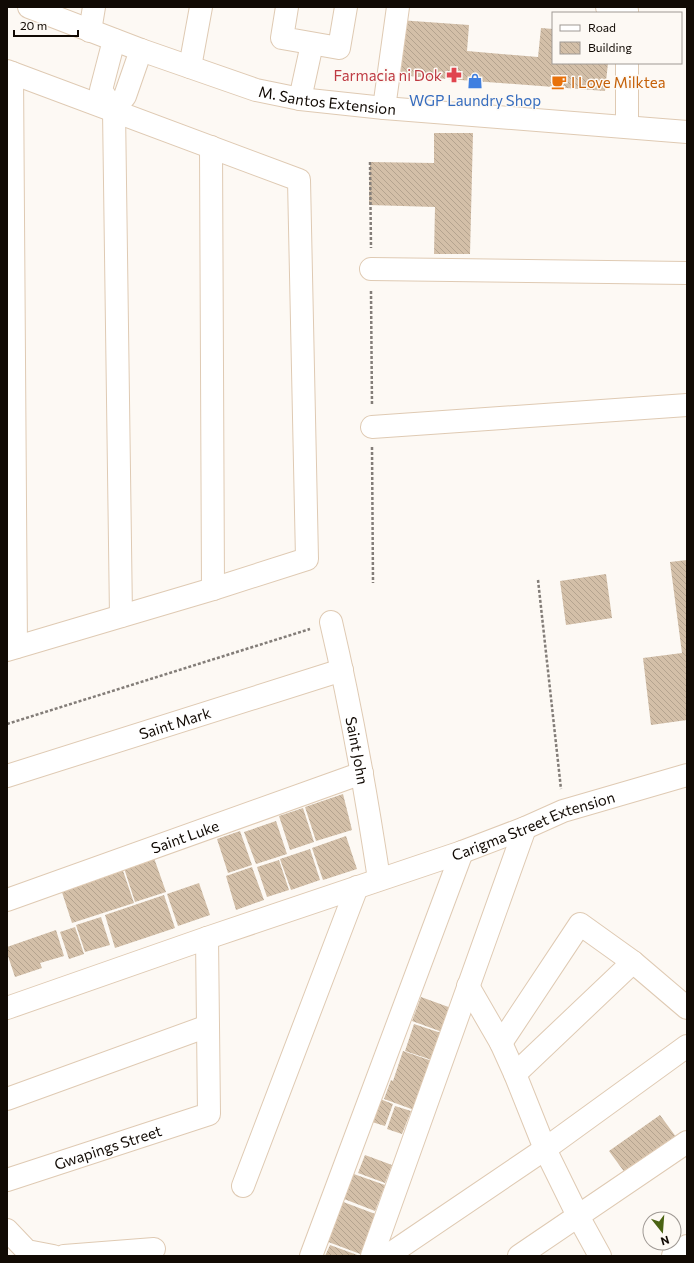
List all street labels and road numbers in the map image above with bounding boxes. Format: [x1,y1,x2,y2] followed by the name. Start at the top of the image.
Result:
[257,82,397,118] street label: M. Santos Extension
[137,703,213,743] street label: Saint Mark
[342,715,373,786] street label: Saint John
[449,787,617,864] street label: Carigma Street Extension
[149,816,221,857] street label: Saint Luke
[52,1121,164,1173] street label: Gwapings Street

